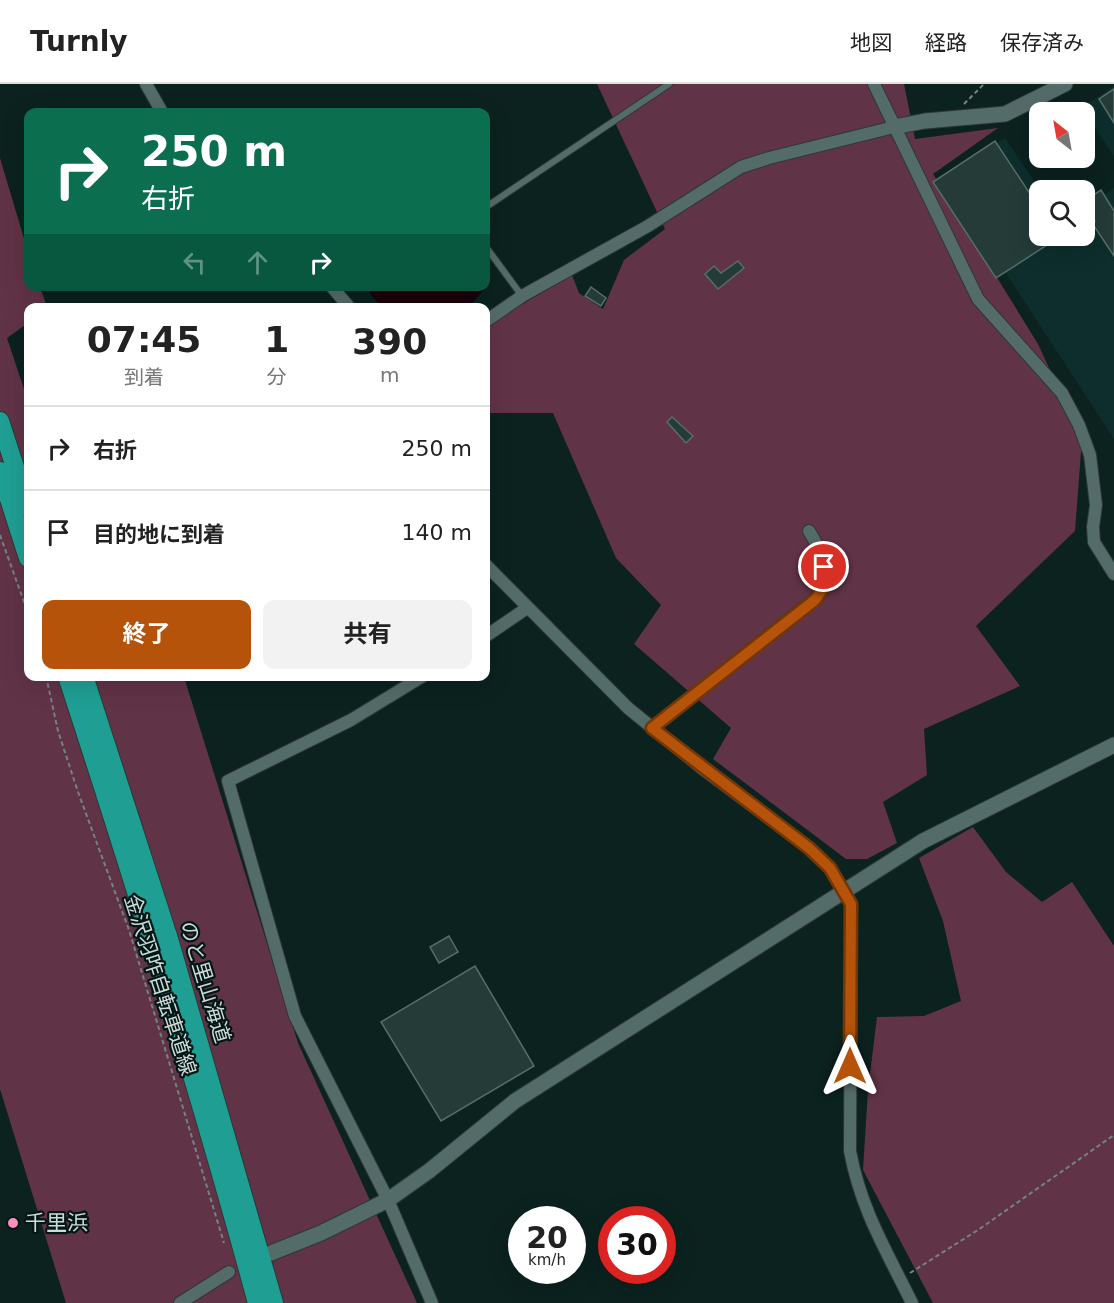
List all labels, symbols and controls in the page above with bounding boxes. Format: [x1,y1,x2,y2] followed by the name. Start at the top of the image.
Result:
[30,25,128,58] text: Turnly
[850,31,892,55] text: 地図
[925,31,967,55] text: 経路
[1000,31,1084,55] text: 保存済み
[1029,102,1095,168] north arrow
[1029,102,1095,246] map controls
[141,127,287,176] text: 250 m
[42,132,120,210] icon: right
[1029,180,1095,246] button: search
[141,183,195,214] text: 右折
[178,246,211,279] icon: left
[241,246,274,279] icon: ahead
[304,246,337,279] icon: right
[87,319,201,360] text: 07:45
[264,319,289,360] text: 1
[352,321,427,362] text: 390
[380,363,399,387] text: m
[124,365,164,389] text: 到着
[267,365,287,389] text: 分
[42,432,75,465] icon: right
[402,436,472,461] text: 250 m
[93,438,137,463] text: 右折
[42,516,75,549] icon: arrive
[402,520,472,545] text: 140 m
[93,522,225,547] text: 目的地に到着
[798,541,849,592] pin
[807,550,840,583] icon: arrive
[42,600,251,669] button: 終了
[263,600,472,669] button: 共有
[119,891,201,1079] street label: 金沢羽咋自転車道線
[175,918,235,1046] street label: のと里山海道
[818,1034,882,1098] position arrow
[598,1206,676,1284] speed limit sign: 30
[25,1211,88,1235] place label: 千里浜
[6,1216,20,1230] marker: 千里浜
[526,1220,568,1255] text: 20
[528,1251,566,1269] text: km/h

